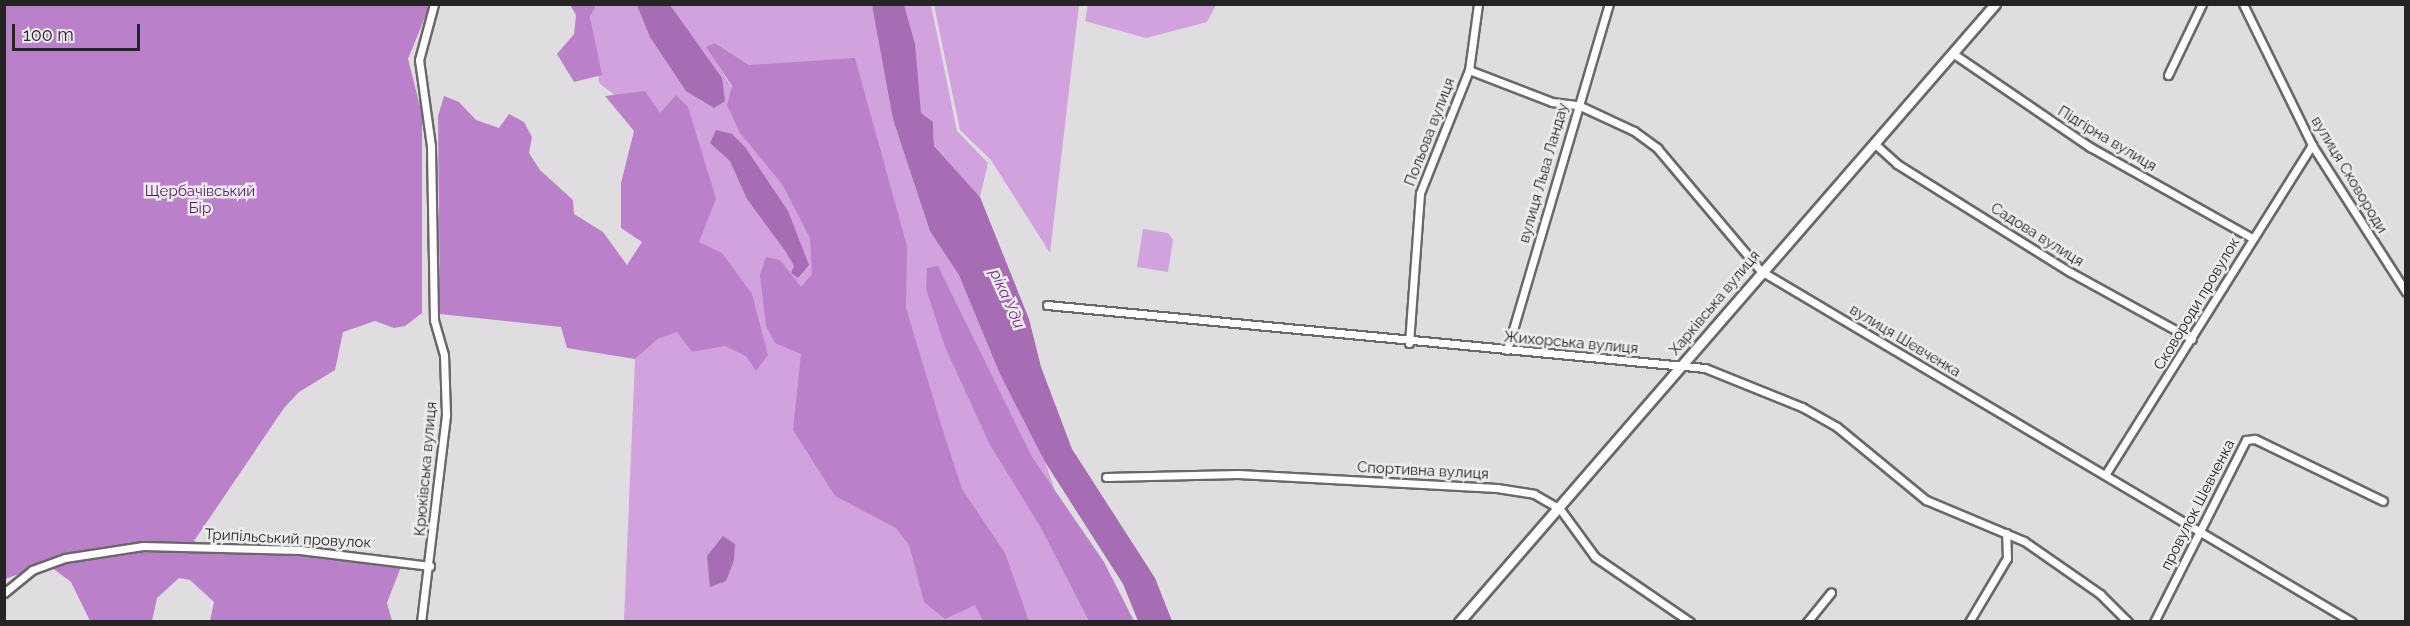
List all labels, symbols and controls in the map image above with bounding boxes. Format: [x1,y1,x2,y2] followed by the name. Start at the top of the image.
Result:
[15,12,142,50] scale bar
[23,24,74,45] text: 100 m
[1401,75,1459,189] street label: Польова вулиця
[1515,101,1573,245] street label: вулиця Льва Ландау
[2054,102,2160,176] street label: Підгірна вулиця
[2307,113,2391,237] street label: вулиця Сковороди
[145,182,255,217] park label: Щербачівський Бір
[1987,199,2087,271] street label: Садова вулиця
[2150,235,2244,373] street label: Сковороди провулок
[1666,247,1764,359] street label: Харківська вулиця
[985,266,1029,332] water label: ріка Уди
[1846,301,1964,381] street label: вулиця Шевченка
[1503,328,1639,358] street label: Жихорська вулиця
[411,401,441,537] street label: Крюківська вулиця
[2157,437,2239,573] street label: провулок Шевченка
[1357,459,1489,483] street label: Спортивна вулиця
[204,526,372,552] street label: Трипільський провулок

